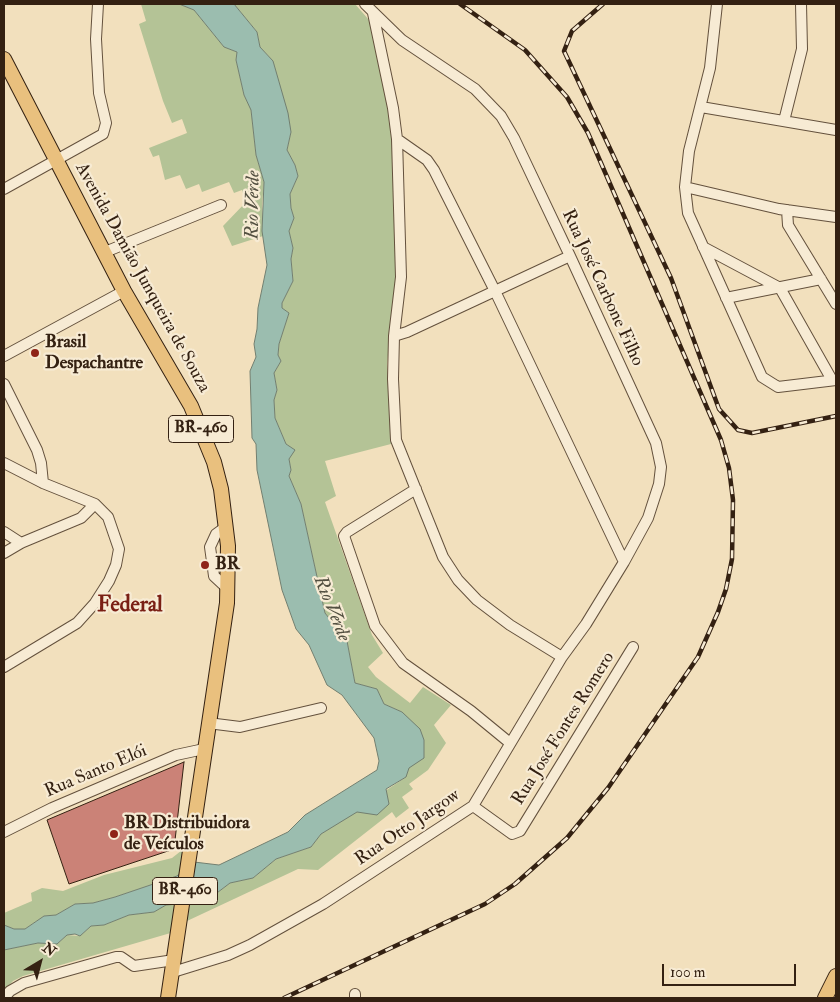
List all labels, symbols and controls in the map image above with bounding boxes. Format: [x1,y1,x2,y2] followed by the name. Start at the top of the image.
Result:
[70,159,214,397] street label: Avenida Damião Junqueira de Souza
[242,170,266,240] water label: Rio Verde
[556,206,648,370] street label: Rua José Carbone Filho
[45,332,143,374] place label: Brasil Despachantre
[29,347,41,359] marker: Brasil Despachantre
[168,416,234,442] road number: BR-460
[215,554,240,576] place label: BR
[199,559,211,571] marker: BR
[308,573,354,645] water label: Rio Verde
[97,593,163,619] district label: Federal
[508,648,620,810] street label: Rua José Fontes Romero
[42,741,150,803] street label: Rua Santo Elói
[352,785,464,871] street label: Rua Otto Jargow
[124,813,250,856] place label: BR Distribuidora de Veículos
[108,828,120,840] marker: BR Distribuidora de Veículos
[152,878,218,904] road number: BR-460
[15,937,65,987] north arrow
[39,939,59,960] text: N
[665,954,799,986] scale bar
[670,963,705,982] text: 100 m

